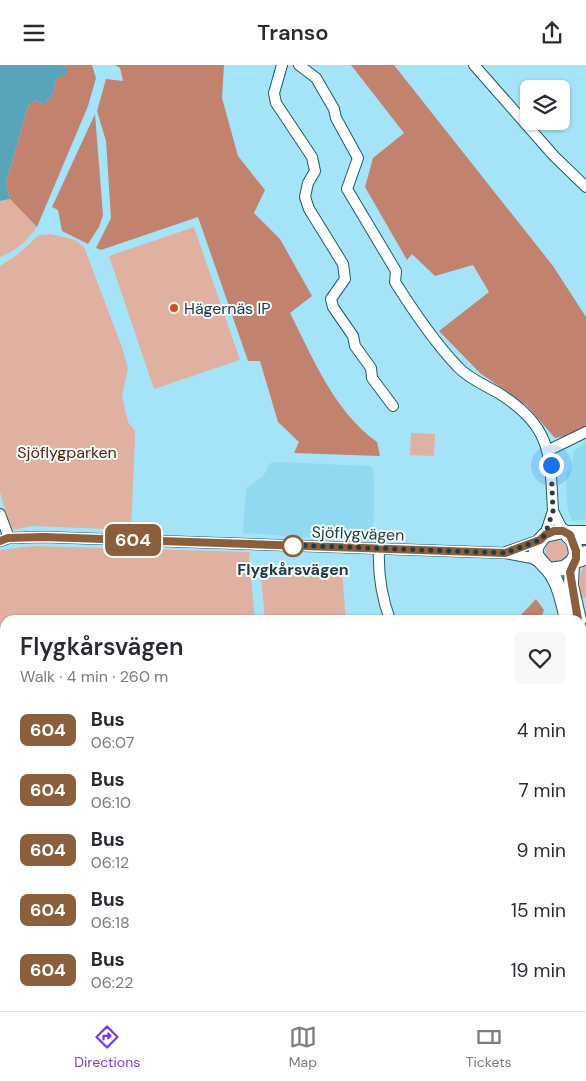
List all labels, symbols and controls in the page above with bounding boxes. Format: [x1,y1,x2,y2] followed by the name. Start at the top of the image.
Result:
[257,18,329,47] text: Transo
[20,19,48,47] icon: menu
[538,19,566,47] icon: share
[520,80,570,130] map controls
[520,80,570,130] button: layers
[184,298,270,319] place label: Hägernäs IP
[168,302,180,314] marker: Hägernäs IP
[17,442,117,463] park label: Sjöflygparken
[539,453,564,478] your location
[311,521,405,546] street label: Sjöflygvägen
[104,524,162,556] line badge: 604
[115,528,151,552] text: 604
[282,535,304,557] marker: Flygkårsvägen
[237,559,349,580] place label: Flygkårsvägen
[20,631,184,662] text: Flygkårsvägen
[514,632,566,684] button: heart
[20,666,168,687] text: Walk · 4 min · 260 m
[91,707,125,732] text: Bus
[30,718,66,742] text: 604
[517,718,566,743] text: 4 min
[91,732,134,753] text: 06:07
[91,767,125,792] text: Bus
[30,778,66,802] text: 604
[518,778,566,803] text: 7 min
[91,792,131,813] text: 06:10
[91,827,125,852] text: Bus
[30,838,66,862] text: 604
[517,838,566,863] text: 9 min
[91,852,129,873] text: 06:12
[91,887,125,912] text: Bus
[30,898,66,922] text: 604
[511,898,566,923] text: 15 min
[91,912,130,933] text: 06:18
[91,947,125,972] text: Bus
[30,958,66,982] text: 604
[511,958,566,983] text: 19 min
[91,972,133,993] text: 06:22
[74,1023,140,1071] tab: Directions
[289,1023,317,1071] tab: Map
[466,1023,512,1071] tab: Tickets

